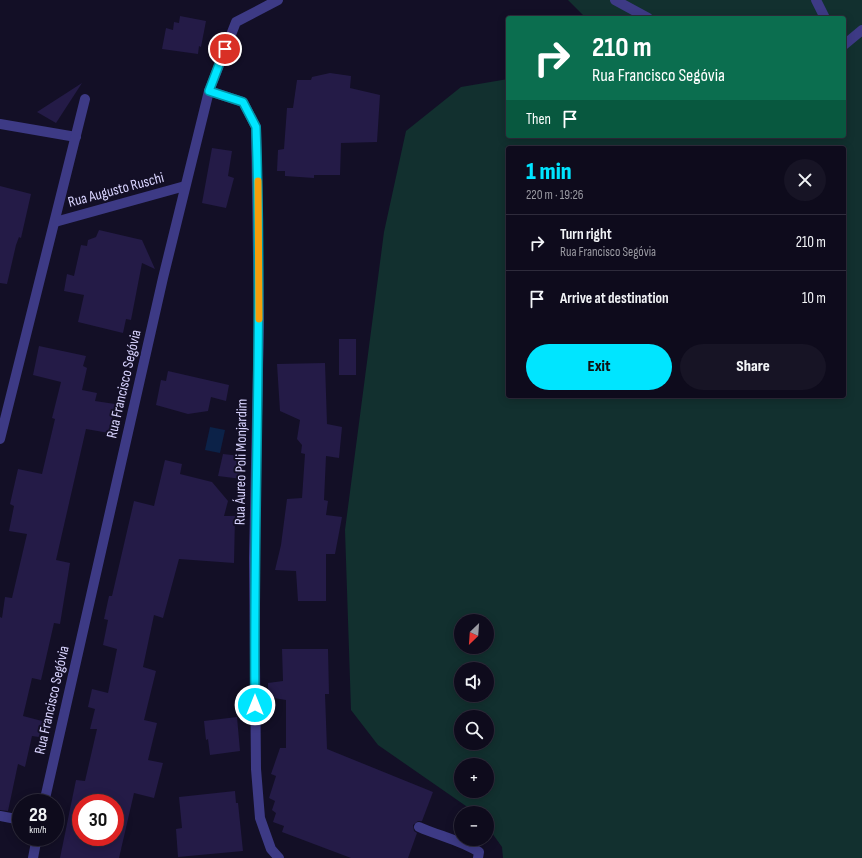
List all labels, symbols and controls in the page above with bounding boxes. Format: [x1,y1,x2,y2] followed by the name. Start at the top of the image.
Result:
[592,31,652,64] text: 210 m
[208,32,242,66] pin
[526,32,578,84] icon: right
[214,38,236,60] icon: arrive
[592,65,725,86] text: Rua Francisco Segóvia
[559,108,581,130] icon: arrive
[526,110,551,129] text: Then
[526,157,572,186] text: 1 min
[784,159,826,201] button: close
[66,168,166,212] street label: Rua Augusto Ruschi
[526,187,583,203] text: 220 m · 19:26
[560,225,612,244] text: Turn right
[526,232,548,254] icon: right
[796,233,826,252] text: 210 m
[560,244,656,260] text: Rua Francisco Segóvia
[526,288,548,310] icon: arrive
[560,289,669,308] text: Arrive at destination
[802,289,826,308] text: 10 m
[102,328,146,440] street label: Rua Francisco Segóvia
[526,344,672,390] button: Exit
[680,344,826,390] button: Share
[230,399,252,525] street label: Rua Áureo Poli Monjardim
[454,614,494,654] north arrow
[454,614,494,846] map controls
[30,644,74,756] street label: Rua Francisco Segóvia
[454,662,494,702] button: sound
[234,684,276,726] position arrow
[454,710,494,750] button: search
[454,758,494,798] button: +
[72,794,124,846] speed limit sign: 30
[29,803,47,827] text: 28
[454,806,494,846] button: −
[29,824,47,836] text: km/h

